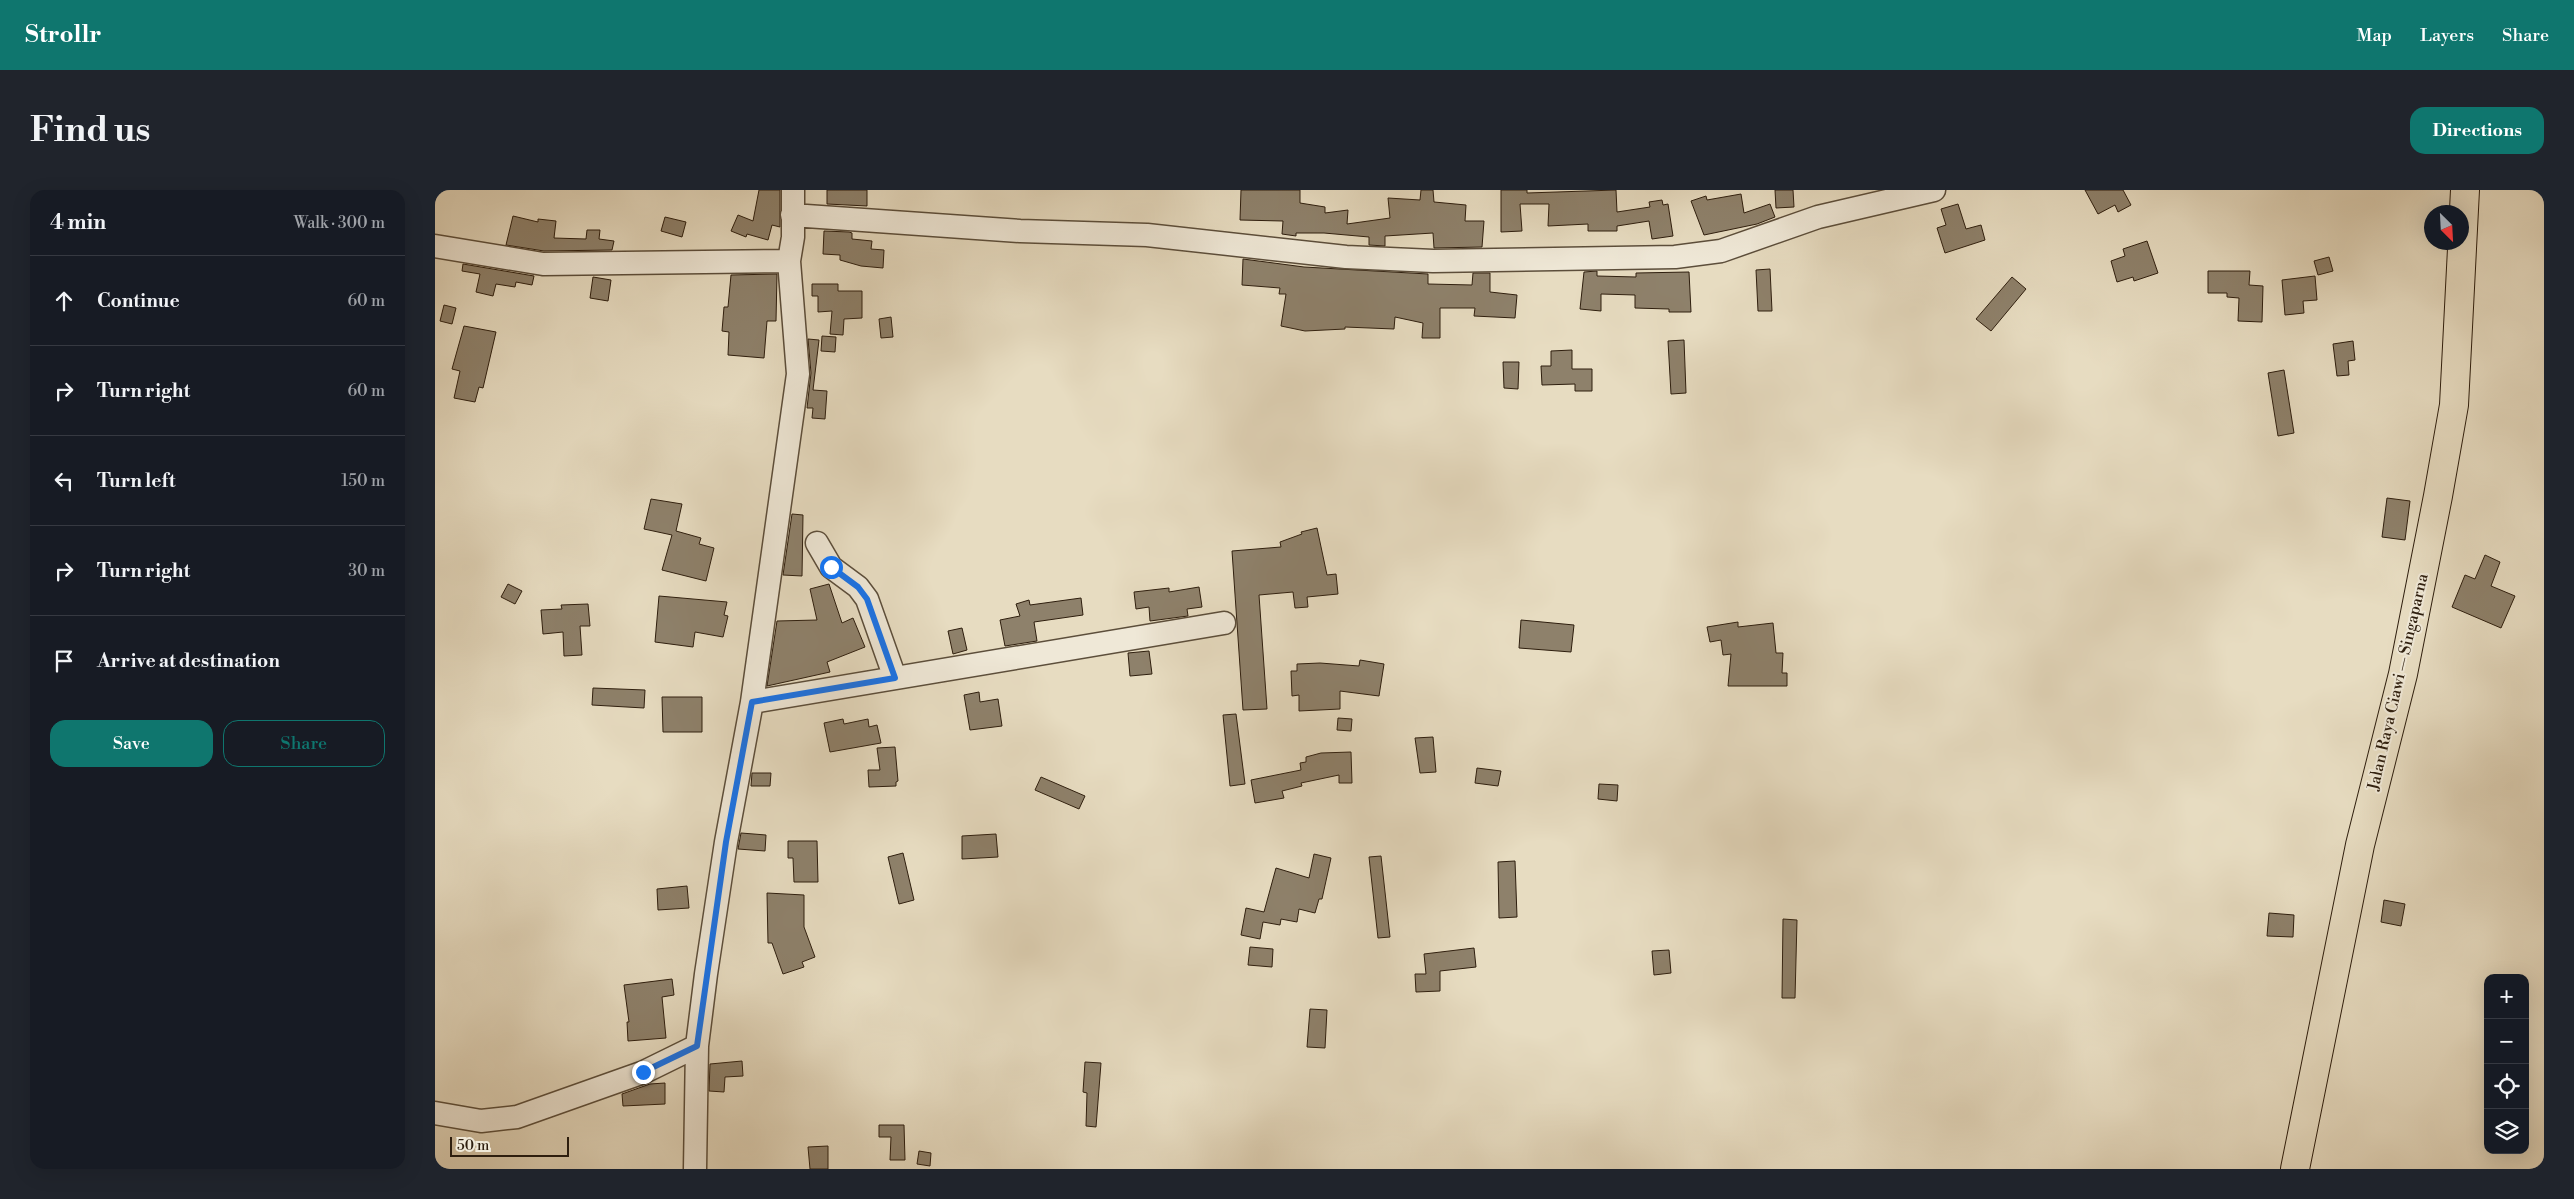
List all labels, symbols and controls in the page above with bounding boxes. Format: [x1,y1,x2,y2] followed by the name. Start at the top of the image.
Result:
[25,20,101,50] text: Strollr
[2357,24,2392,47] text: Map
[2420,24,2474,47] text: Layers
[2502,24,2549,47] text: Share
[2410,107,2544,154] button: Directions
[30,109,150,152] text: Find us
[2424,205,2469,250] north arrow
[50,210,106,236] text: 4 min
[294,213,385,233] text: Walk · 300 m
[50,287,78,315] icon: ahead
[97,289,180,313] text: Continue
[347,291,385,311] text: 60 m
[50,377,78,405] icon: right
[97,379,190,403] text: Turn right
[347,381,385,401] text: 60 m
[50,467,78,495] icon: left
[97,469,176,493] text: Turn left
[341,471,385,491] text: 150 m
[820,556,843,579] route start
[50,557,78,585] icon: right
[97,559,190,583] text: Turn right
[348,561,385,581] text: 30 m
[2363,571,2433,793] street label: Jalan Raya Ciawi — Singaparna
[50,647,78,675] icon: arrive
[97,649,280,673] text: Arrive at destination
[50,720,213,767] button: Save
[223,720,385,767] button: Share
[2484,974,2529,1154] map controls
[2484,974,2529,1019] button: +
[2484,1019,2529,1064] button: −
[632,1061,655,1084] route end
[2484,1064,2529,1109] button: locate
[2484,1109,2529,1154] button: layers
[450,1134,569,1157] scale bar
[457,1137,489,1155] text: 50 m

